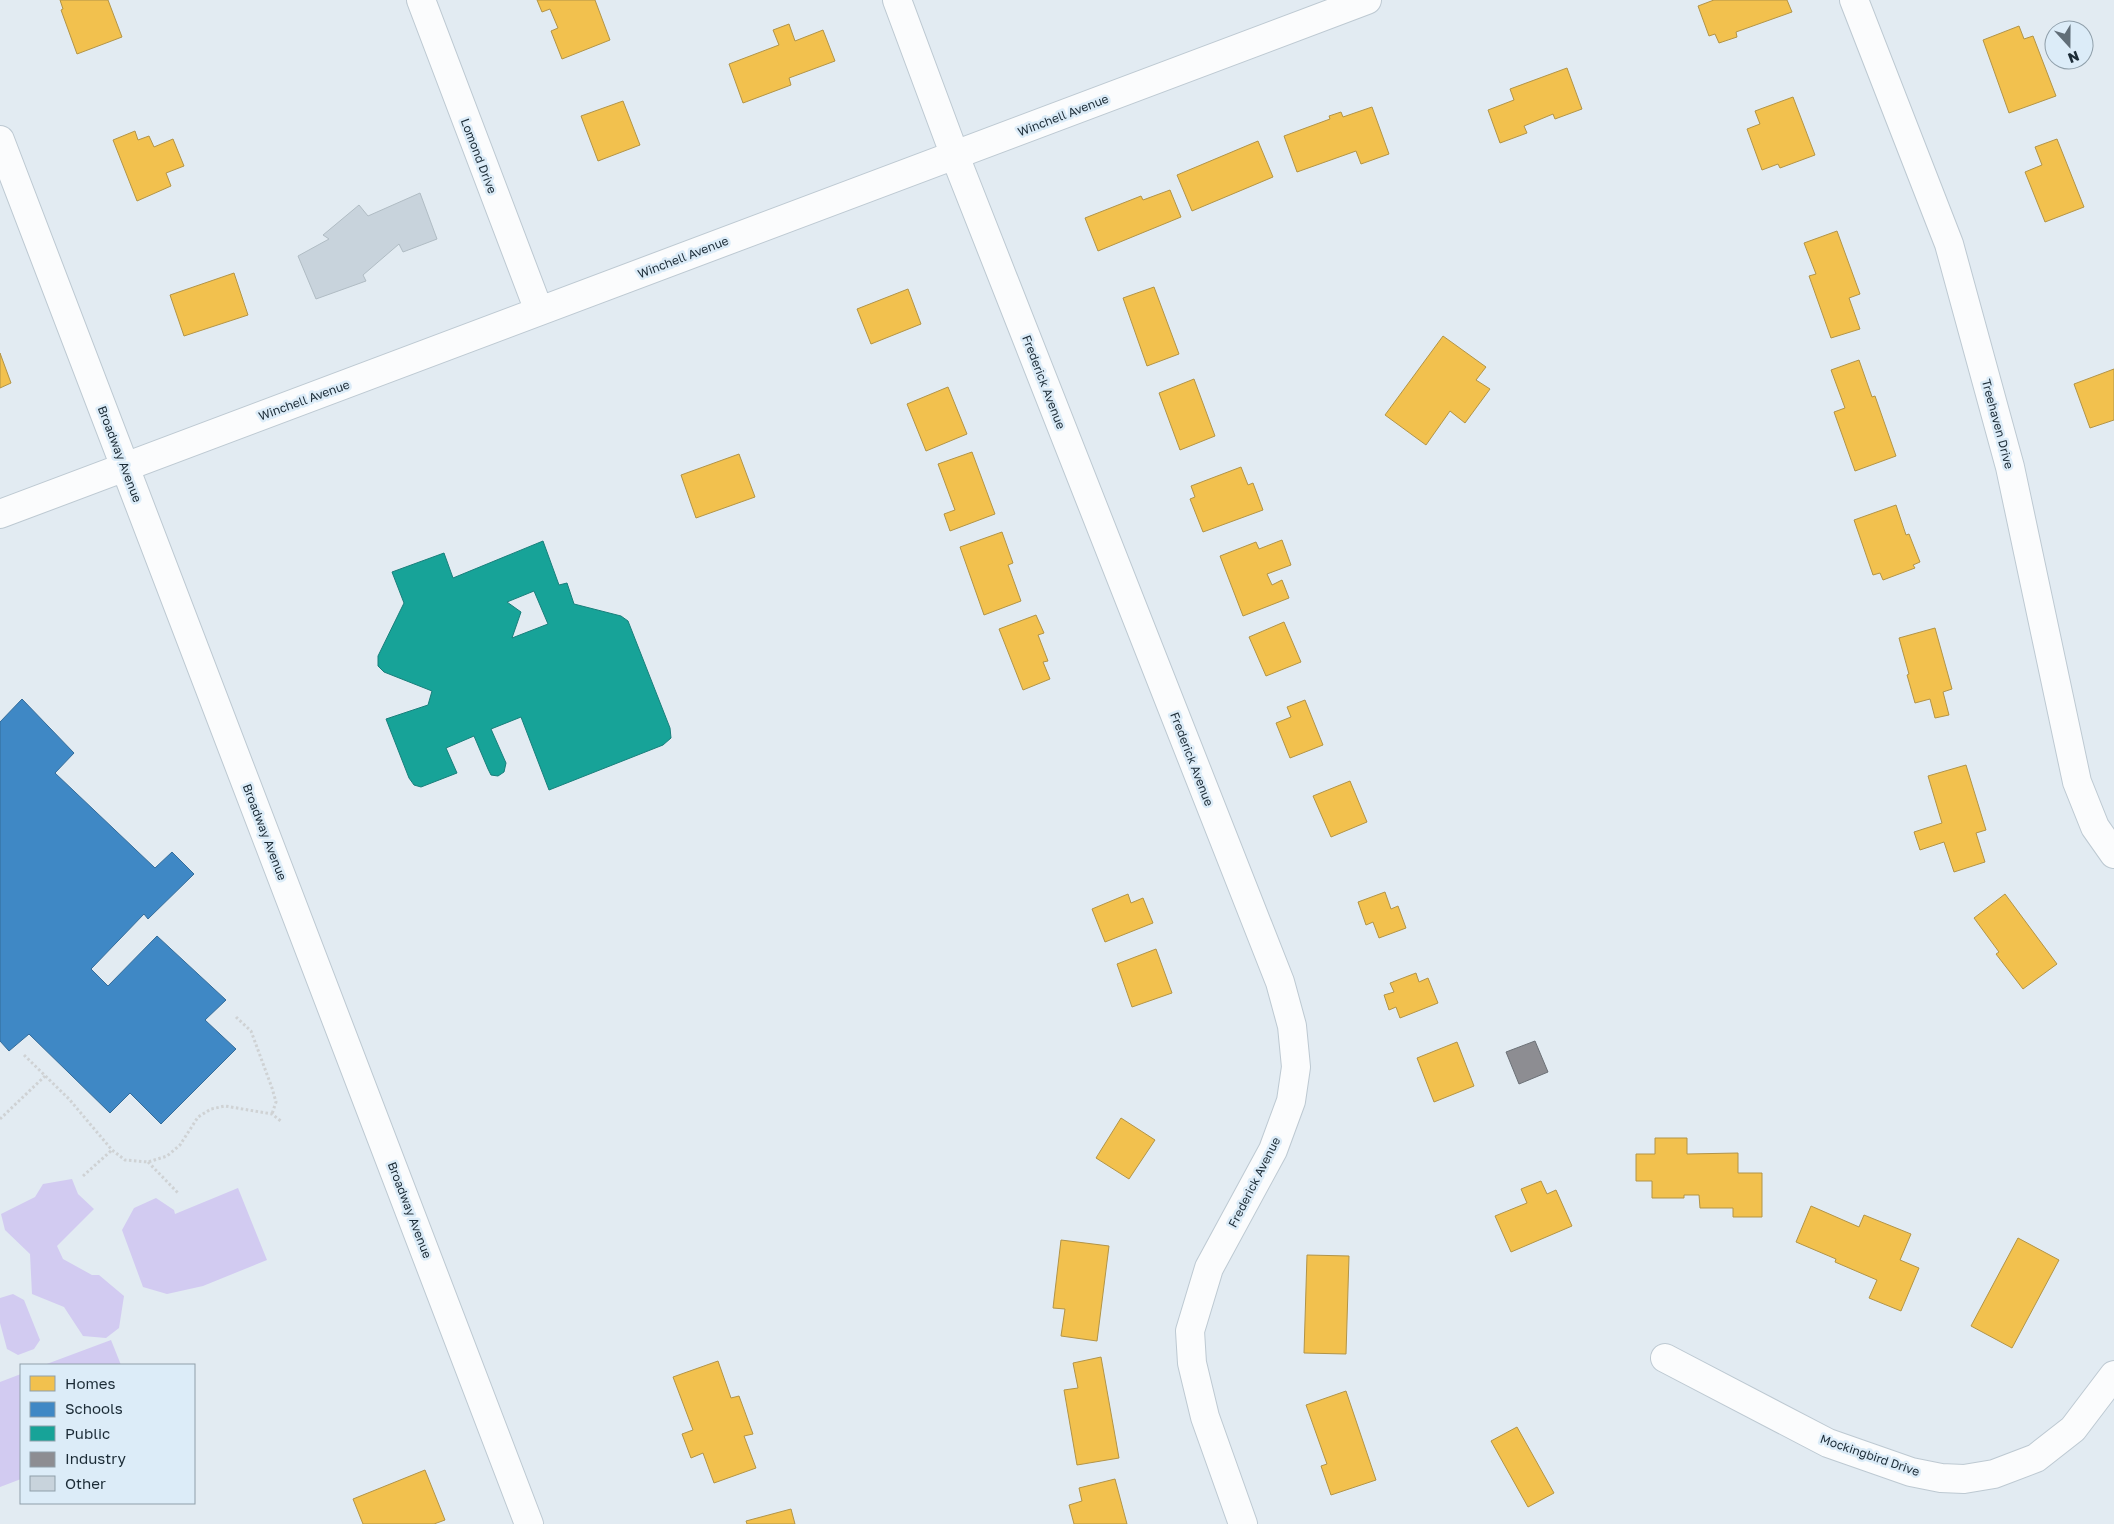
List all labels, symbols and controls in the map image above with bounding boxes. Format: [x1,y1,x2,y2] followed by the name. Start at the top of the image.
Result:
[2044,20,2094,70] north arrow
[2066,48,2082,67] text: N
[1015,91,1111,139] street label: Winchell Avenue
[458,116,500,196] street label: Lomond Drive
[635,233,731,281] street label: Winchell Avenue
[1019,333,1069,431] street label: Frederick Avenue
[256,377,352,423] street label: Winchell Avenue
[1979,377,2017,471] street label: Treehaven Drive
[95,404,145,504] street label: Broadway Avenue
[1167,710,1217,808] street label: Frederick Avenue
[240,782,290,882] street label: Broadway Avenue
[1225,1134,1283,1230] street label: Frederick Avenue
[385,1160,435,1260] street label: Broadway Avenue
[20,1364,195,1504] legend
[65,1374,115,1392] text: Homes
[65,1399,123,1417] text: Schools
[65,1424,110,1442] text: Public
[1818,1431,1922,1479] street label: Mockingbird Drive
[65,1449,126,1467] text: Industry
[65,1474,106,1492] text: Other

